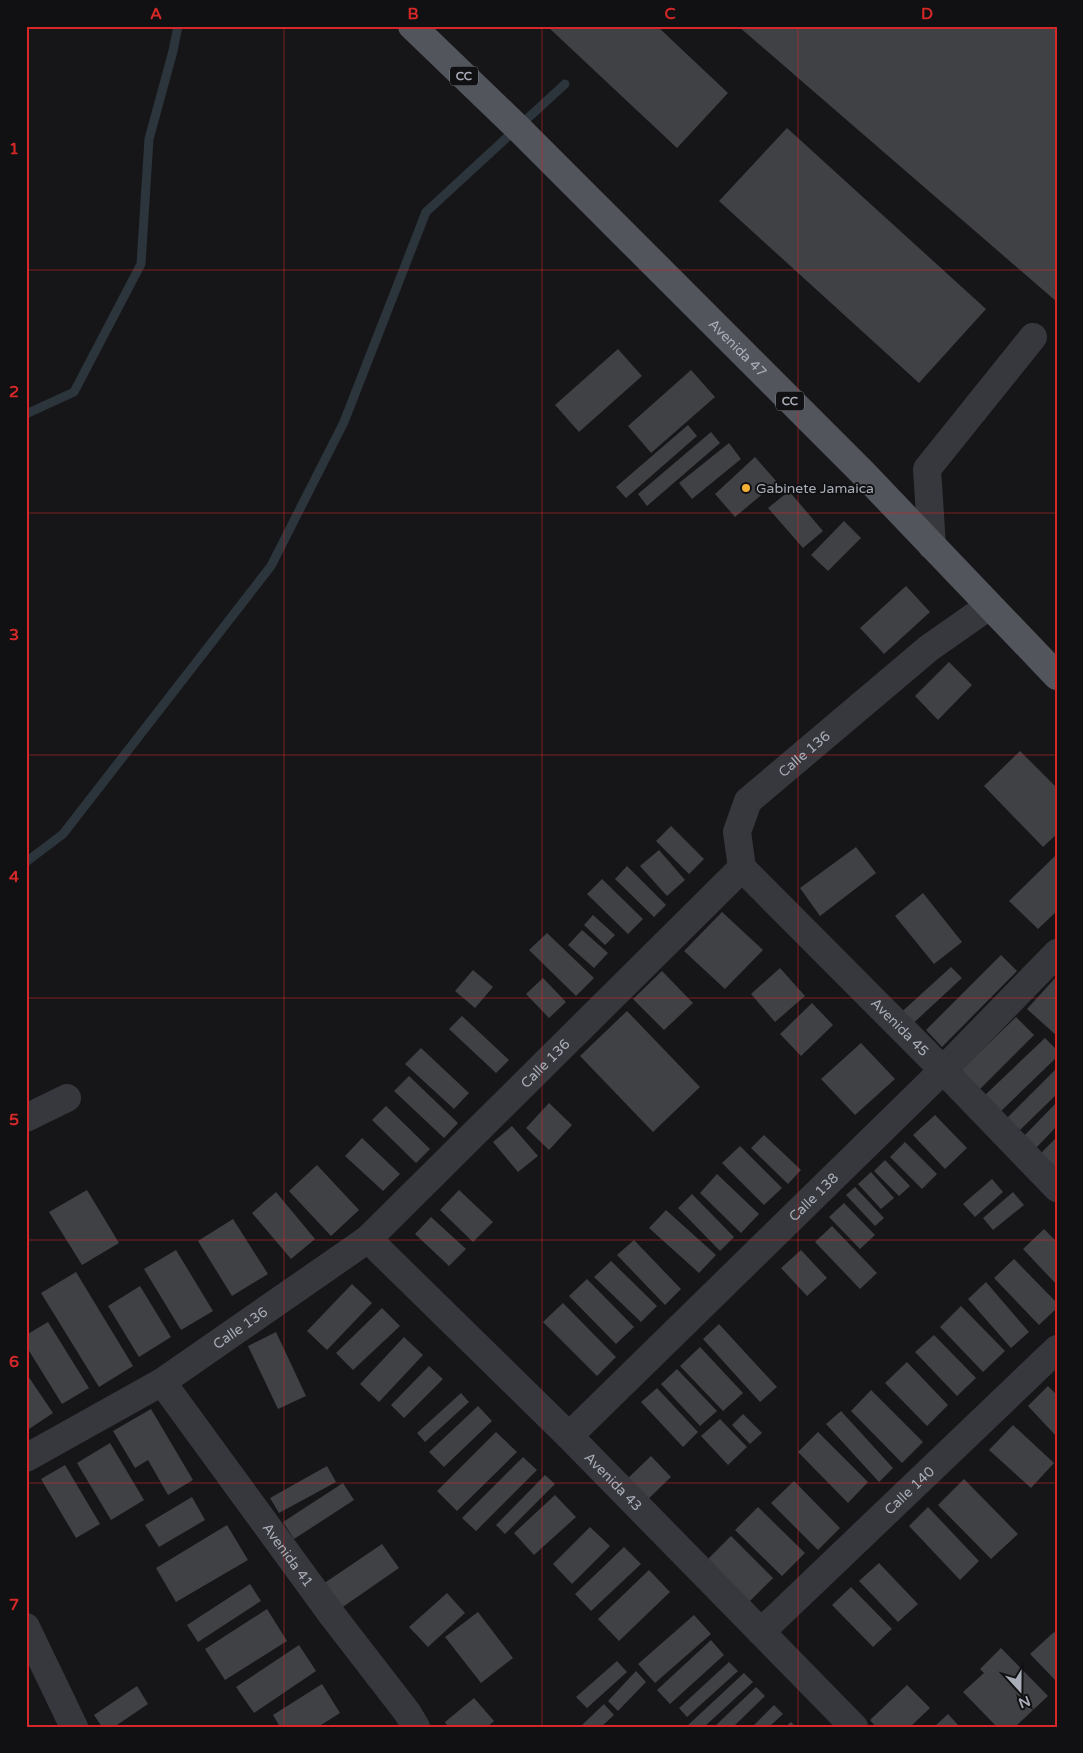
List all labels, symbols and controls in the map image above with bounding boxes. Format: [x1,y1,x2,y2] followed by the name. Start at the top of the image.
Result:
[150,4,162,24] text: A
[407,4,419,24] text: B
[664,4,676,24] text: C
[921,4,933,24] text: D
[450,66,478,85] road number: CC
[9,139,19,159] text: 1
[705,315,770,380] street label: Avenida 47
[9,382,19,402] text: 2
[776,392,804,411] road number: CC
[756,480,874,497] place label: Gabinete Jamaica
[740,482,752,494] marker: Gabinete Jamaica
[9,625,19,645] text: 3
[775,727,834,780] street label: Calle 136
[9,867,19,887] text: 4
[867,994,933,1059] street label: Avenida 45
[517,1035,573,1091] street label: Calle 136
[9,1110,19,1130] text: 5
[785,1169,842,1225] street label: Calle 138
[210,1303,271,1353] street label: Calle 136
[9,1352,19,1372] text: 6
[581,1449,646,1514] street label: Avenida 43
[881,1462,938,1518] street label: Calle 140
[259,1519,317,1590] street label: Avenida 41
[9,1595,19,1615] text: 7
[996,1666,1046,1716] north arrow
[1016,1692,1033,1712] text: N

